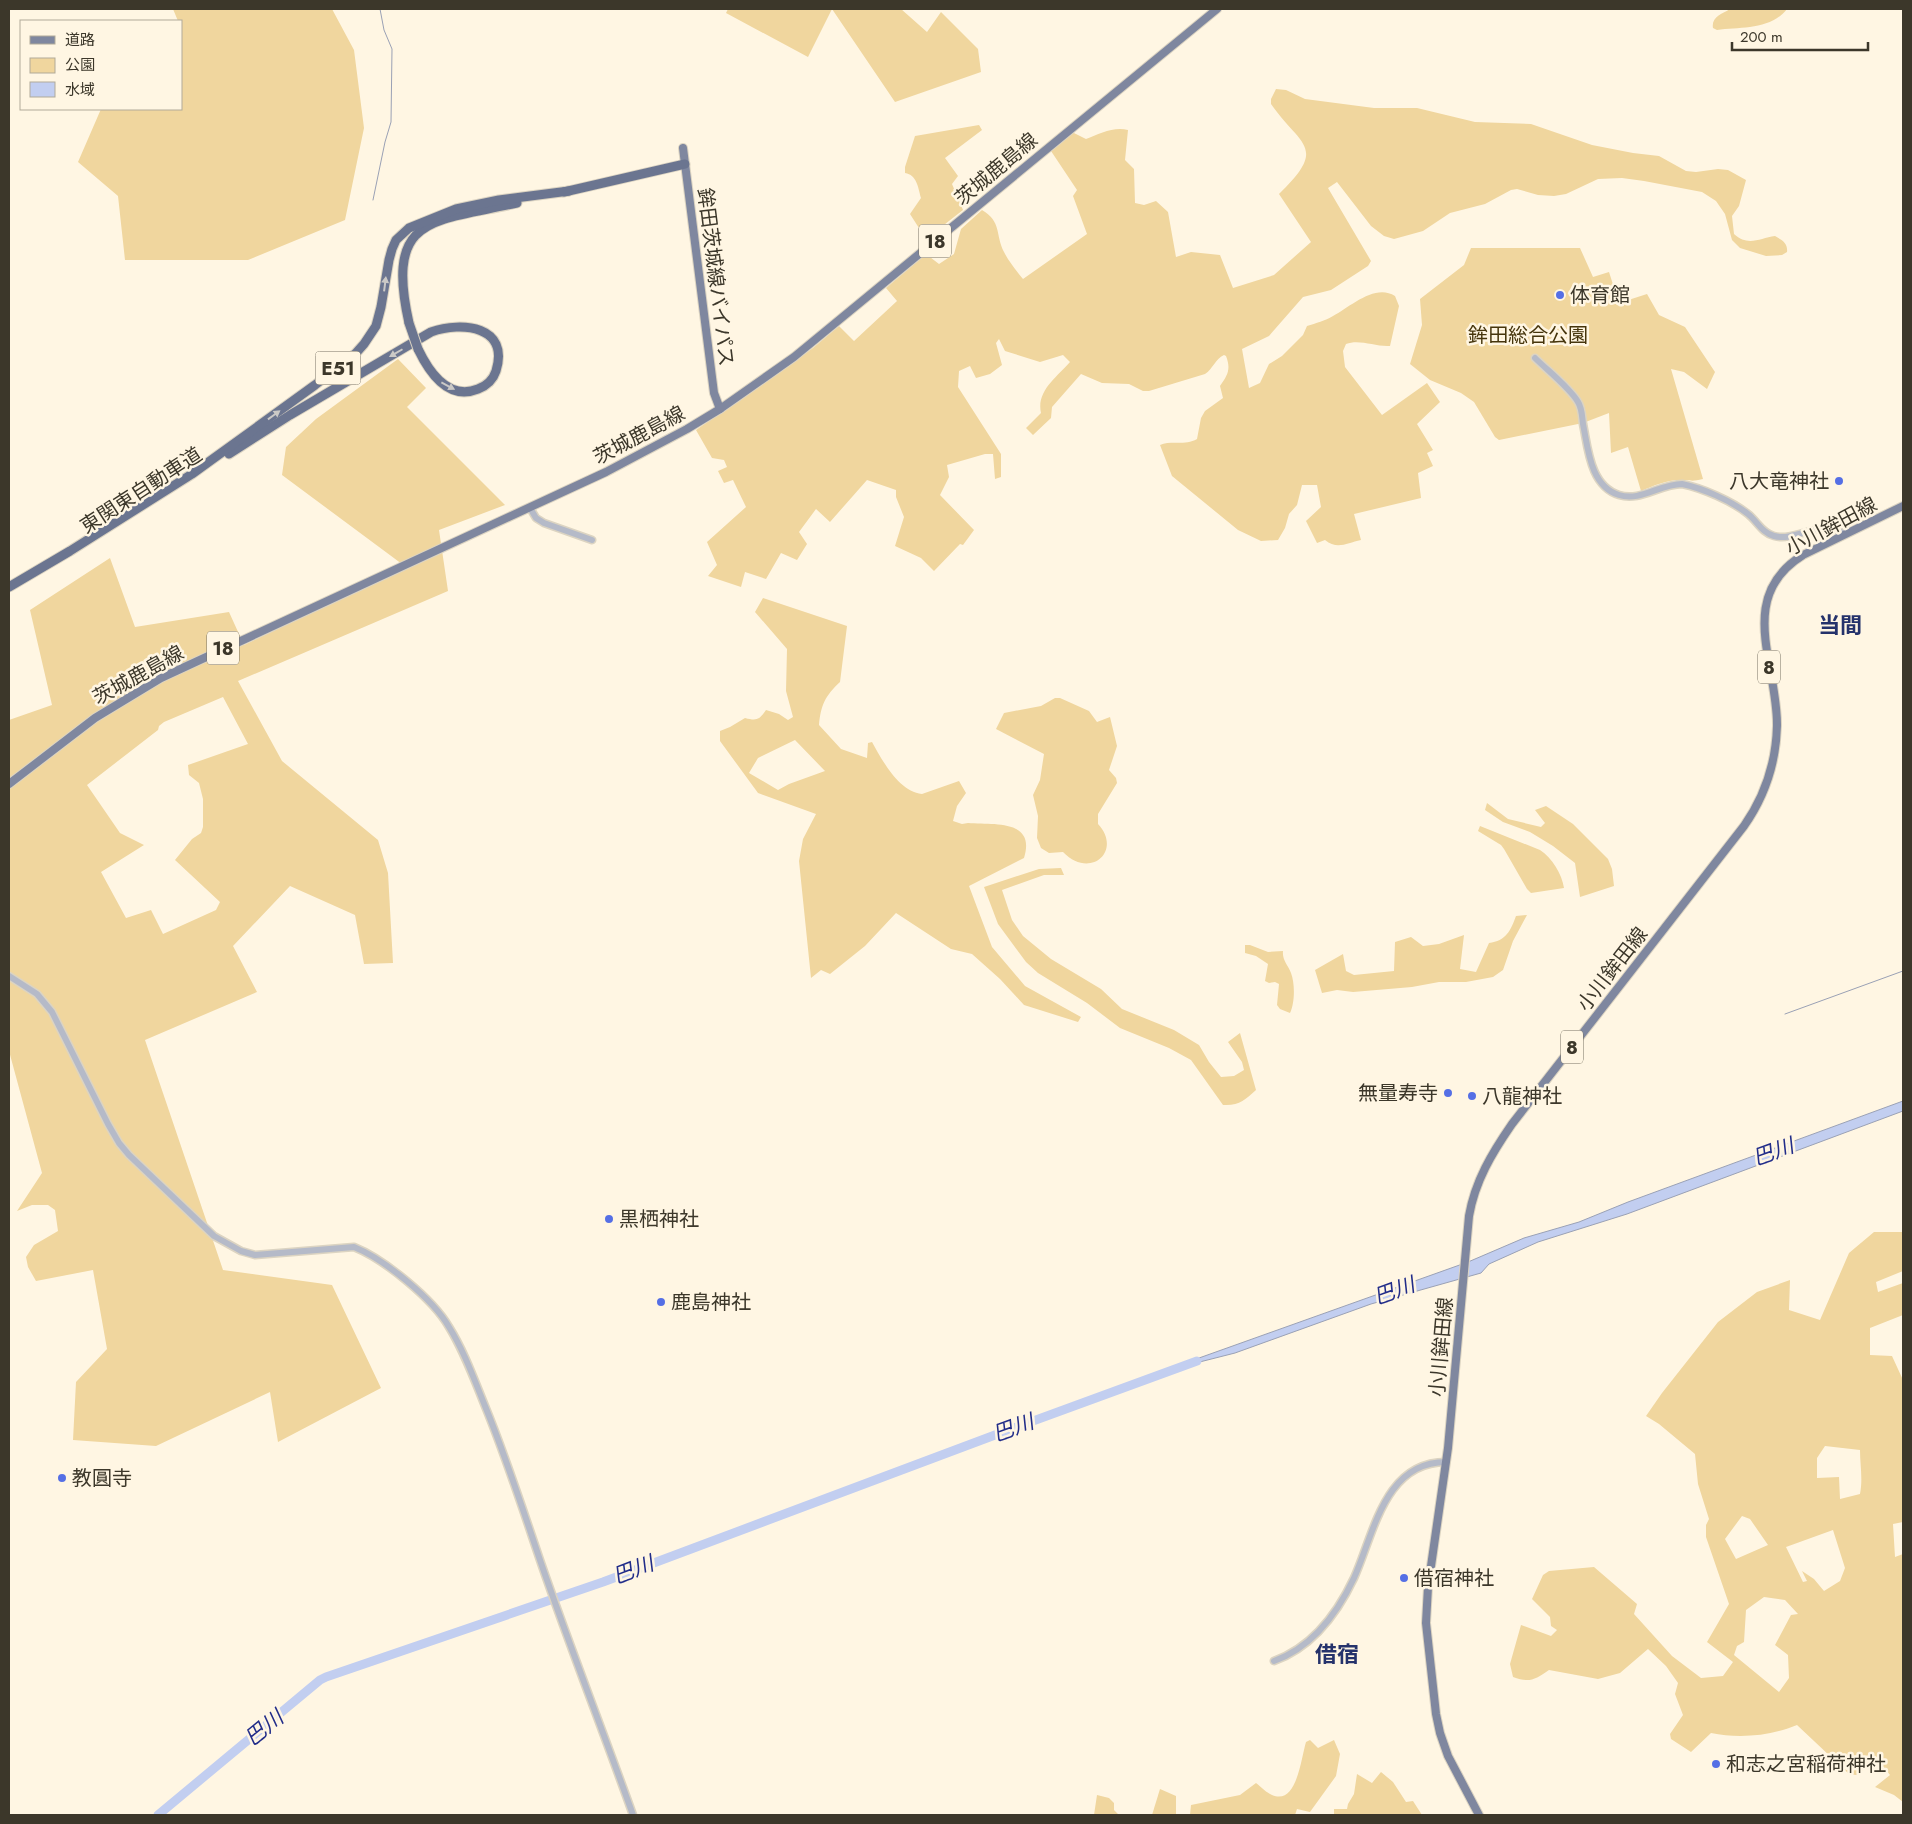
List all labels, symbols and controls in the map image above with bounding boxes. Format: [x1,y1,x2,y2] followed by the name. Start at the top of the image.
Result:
[20,20,182,110] legend
[1732,20,1868,52] scale bar
[1740,26,1783,48] text: 200 m
[65,29,95,51] text: 道路
[65,54,95,76] text: 公園
[65,79,95,101] text: 水域
[949,126,1044,213] street label: 茨城鹿島線
[690,186,741,368] street label: 鉾田茨城線バイパス
[919,225,951,258] road number: 18
[381,275,389,291] one-way arrow
[1570,281,1630,310] place label: 体育館
[1554,289,1566,301] marker: 体育館
[1468,321,1588,350] park label: 鉾田総合公園
[390,348,403,357] one-way arrow
[316,352,360,384] road number: E51
[440,382,455,390] one-way arrow
[588,399,690,472] street label: 茨城鹿島線
[267,410,281,420] one-way arrow
[75,440,208,541] street label: 東関東自動車道
[1729,467,1829,496] place label: 八大竜神社
[1833,475,1845,487] marker: 八大竜神社
[1780,490,1882,563] street label: 小川鉾田線
[1818,609,1862,641] district label: 当間
[207,632,239,664] road number: 18
[87,639,189,712] street label: 茨城鹿島線
[1758,650,1780,684] road number: 8
[1570,921,1655,1018] street label: 小川鉾田線
[1561,1030,1583,1064] road number: 8
[1358,1079,1438,1108] place label: 無量寿寺
[1482,1082,1562,1111] place label: 八龍神社
[1442,1087,1454,1099] marker: 無量寿寺
[1466,1090,1478,1102] marker: 八龍神社
[1748,1130,1800,1173] water label: 巴川
[619,1205,699,1234] place label: 黒栖神社
[603,1213,615,1225] marker: 黒栖神社
[1369,1269,1421,1312] water label: 巴川
[671,1288,751,1317] place label: 鹿島神社
[655,1296,667,1308] marker: 鹿島神社
[1423,1296,1460,1398] street label: 小川鉾田線
[988,1406,1040,1449] water label: 巴川
[72,1464,132,1493] place label: 教圓寺
[56,1472,68,1484] marker: 教圓寺
[608,1548,660,1592] water label: 巴川
[1414,1564,1494,1593] place label: 借宿神社
[1398,1572,1410,1584] marker: 借宿神社
[1315,1638,1359,1670] district label: 借宿
[238,1702,291,1753] water label: 巴川
[1726,1750,1886,1779] place label: 和志之宮稲荷神社
[1710,1758,1722,1770] marker: 和志之宮稲荷神社

